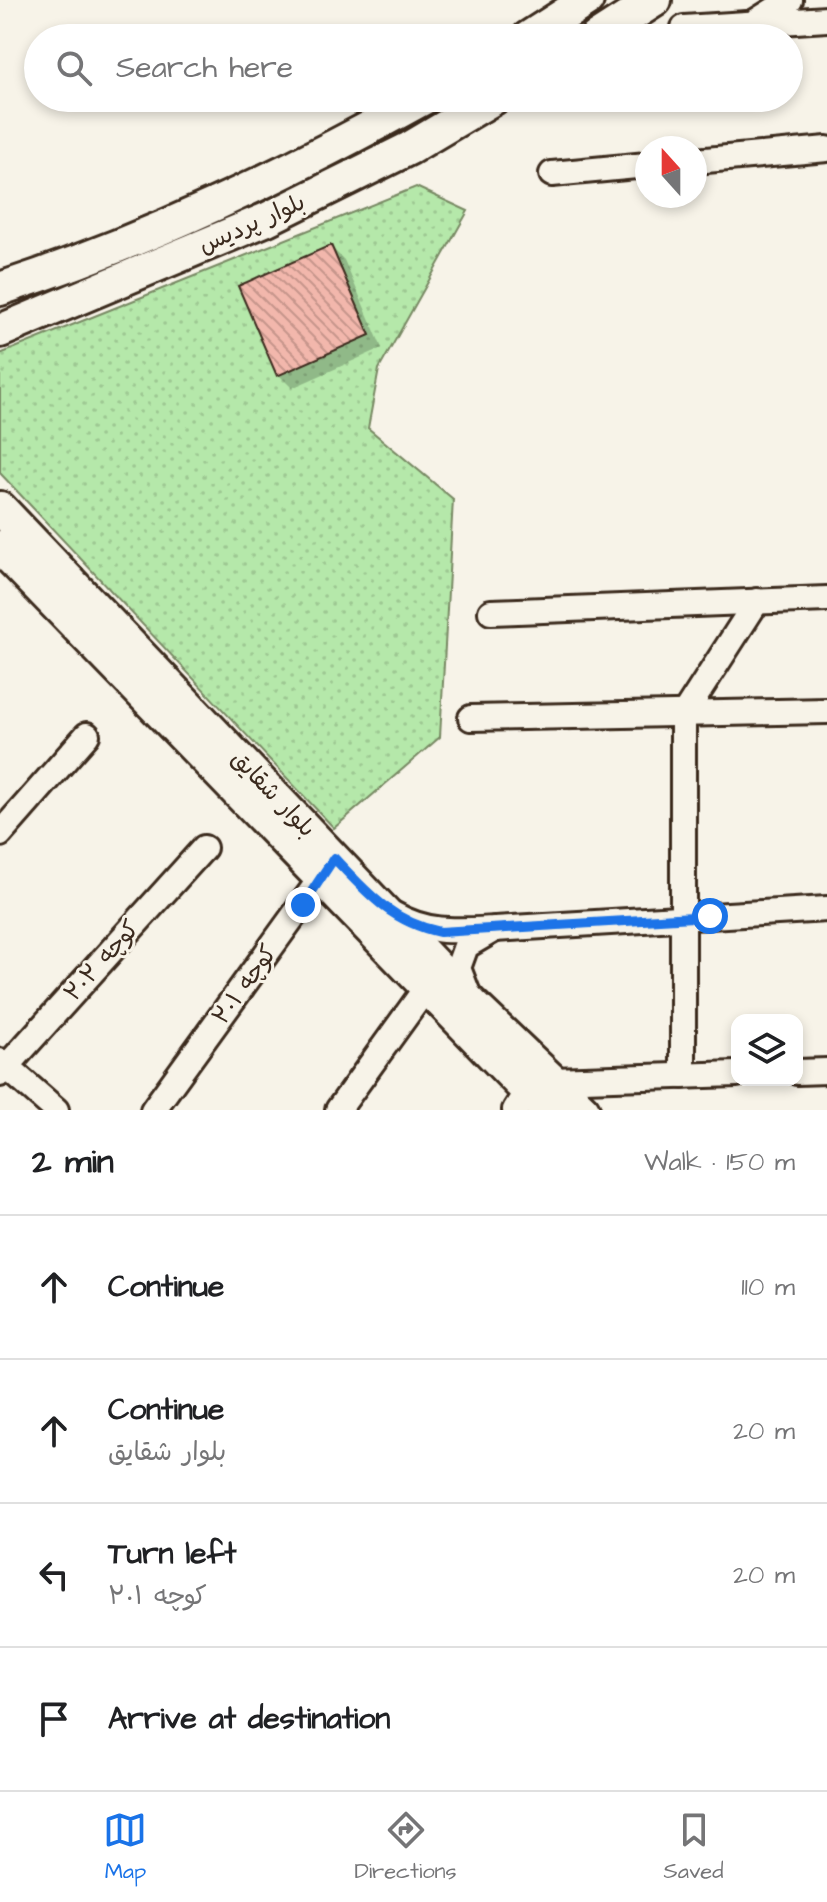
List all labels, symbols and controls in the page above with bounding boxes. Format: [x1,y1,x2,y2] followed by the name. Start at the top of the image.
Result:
[24,24,803,112] search box
[52,46,96,90] icon: search
[116,47,293,89] text: Search here
[635,136,707,208] north arrow
[193,185,311,263] street label: بلوار پردیس
[223,743,323,845] street label: بلوار شقایق
[285,887,321,923] route end
[692,898,728,934] route start
[56,913,148,1009] street label: کوچه ۲۰۲
[204,938,286,1032] street label: کوچه ۲۰۱
[731,1014,803,1086] map controls
[731,1014,803,1086] button: layers
[32,1138,114,1186] text: 2 min
[644,1144,795,1180] text: Walk · 150 m
[32,1265,76,1309] icon: ahead
[108,1266,224,1308] text: Continue
[741,1269,795,1305] text: 110 m
[108,1389,224,1431] text: Continue
[32,1409,76,1453] icon: ahead
[733,1413,795,1449] text: 20 m
[108,1434,226,1470] text: بلوار شقایق
[108,1533,236,1575] text: Turn left
[32,1553,76,1597] icon: left
[733,1557,795,1593] text: 20 m
[108,1578,207,1614] text: کوچه ۲۰۱
[32,1697,76,1741] icon: arrive
[108,1698,390,1740] text: Arrive at destination
[103,1808,147,1887] tab: Map
[354,1808,457,1887] tab: Directions
[664,1808,724,1887] tab: Saved

